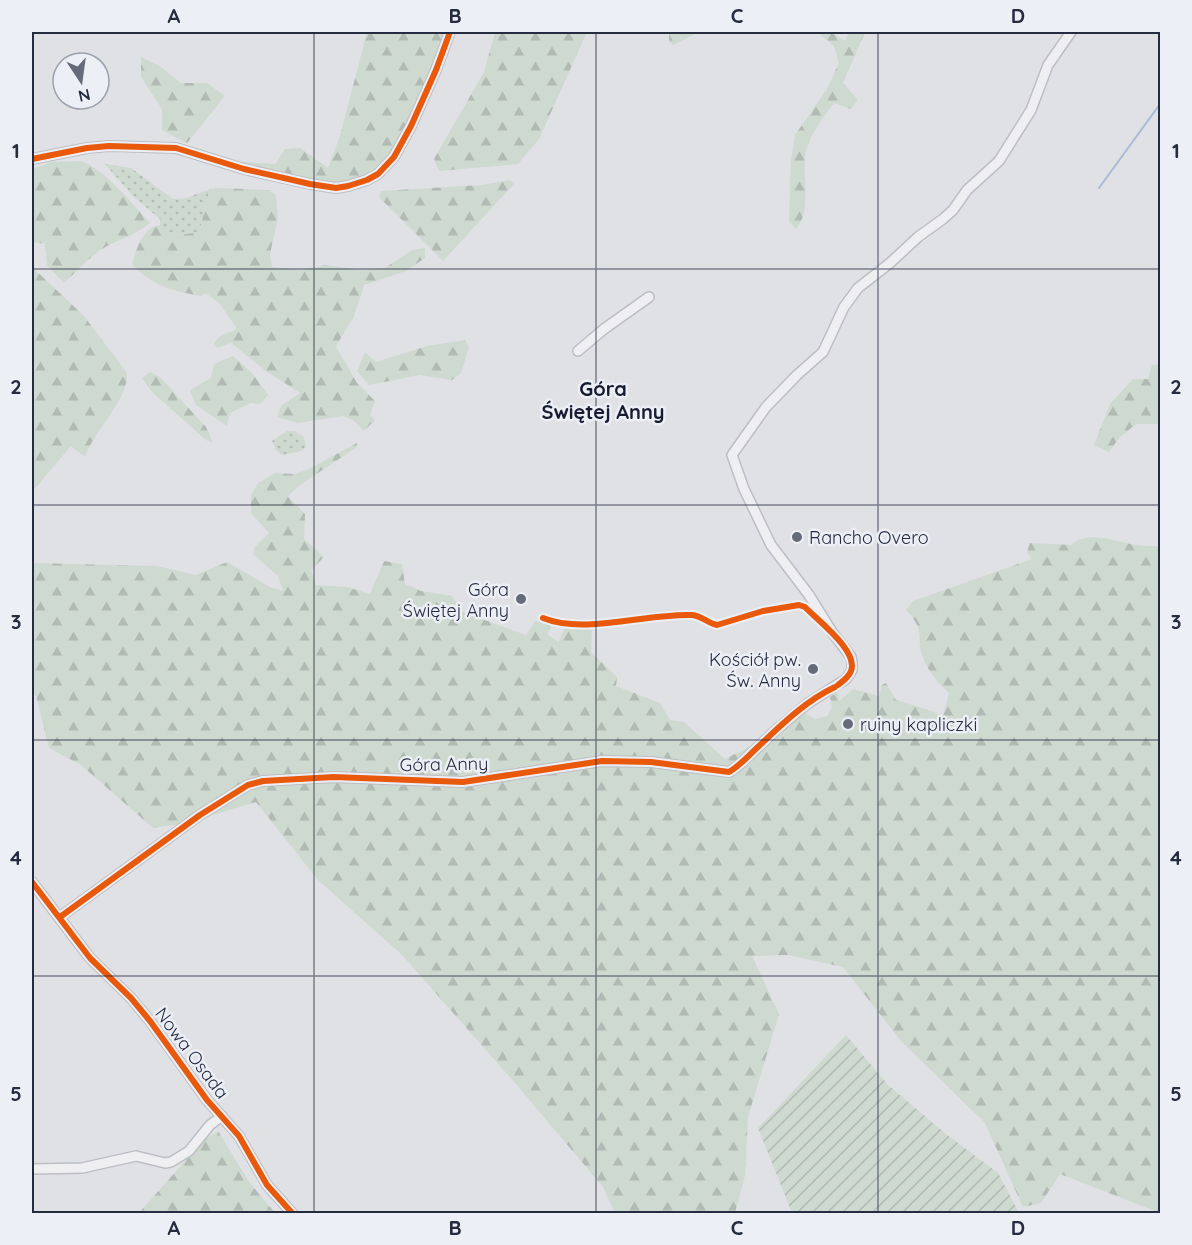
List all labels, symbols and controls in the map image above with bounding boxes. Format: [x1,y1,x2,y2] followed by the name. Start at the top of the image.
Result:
[168,3,181,28] text: A
[448,3,462,28] text: B
[731,3,744,28] text: C
[1011,3,1025,28] text: D
[51,51,111,111] north arrow
[76,85,92,107] text: N
[12,138,20,163] text: 1
[1172,138,1180,163] text: 1
[10,374,22,399] text: 2
[1170,374,1182,399] text: 2
[541,376,665,424] district label: Góra Świętej Anny
[809,526,929,549] place label: Rancho Overo
[790,530,804,544] marker: Rancho Overo
[403,578,509,622] place label: Góra Świętej Anny
[514,592,528,606] marker: Góra Świętej Anny
[11,609,21,634] text: 3
[1171,609,1181,634] text: 3
[709,648,801,692] place label: Kościół pw. Św. Anny
[806,662,820,676] marker: Kościół pw. Św. Anny
[860,713,977,736] place label: ruiny kapliczki
[841,717,855,731] marker: ruiny kapliczki
[400,752,488,776] street label: Góra Anny
[10,845,22,870] text: 4
[1170,845,1182,870] text: 4
[150,1003,234,1103] street label: Nowa Osada
[10,1081,22,1106] text: 5
[1170,1081,1182,1106] text: 5
[168,1215,181,1240] text: A
[448,1215,462,1240] text: B
[731,1215,744,1240] text: C
[1011,1215,1025,1240] text: D

